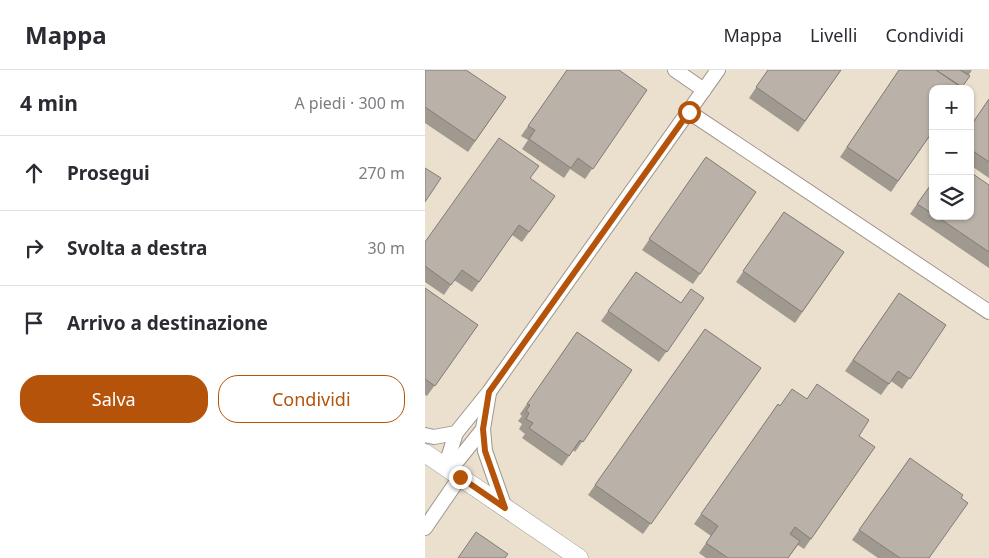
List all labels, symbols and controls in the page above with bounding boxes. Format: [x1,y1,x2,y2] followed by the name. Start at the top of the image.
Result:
[25,18,107,51] text: Mappa
[723,23,782,47] text: Mappa
[810,23,857,47] text: Livelli
[885,23,964,47] text: Condividi
[929,85,974,220] map controls
[929,85,974,130] button: +
[20,89,78,117] text: 4 min
[294,92,405,114] text: A piedi · 300 m
[678,101,701,124] route start
[929,130,974,175] button: −
[20,159,48,187] icon: ahead
[67,160,150,186] text: Prosegui
[358,162,405,184] text: 270 m
[929,175,974,220] button: layers
[20,234,48,262] icon: right
[67,235,207,261] text: Svolta a destra
[368,237,405,259] text: 30 m
[20,309,48,337] icon: arrive
[67,310,268,336] text: Arrivo a destinazione
[20,375,208,423] button: Salva
[218,375,405,423] button: Condividi
[449,466,472,489] route end

